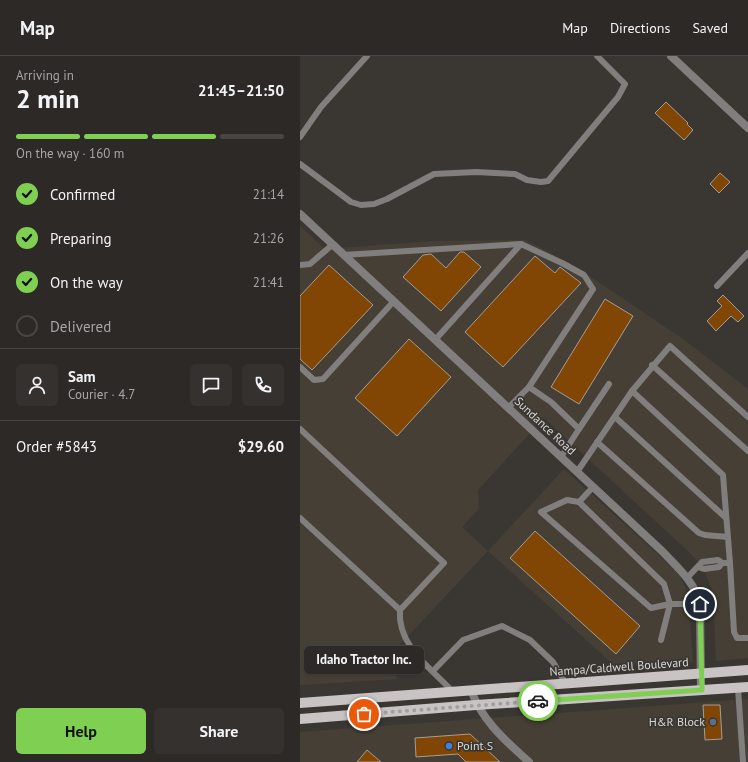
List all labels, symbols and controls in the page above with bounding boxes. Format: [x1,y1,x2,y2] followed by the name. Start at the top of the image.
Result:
[20,16,55,40] text: Map
[562,19,588,37] text: Map
[610,19,670,37] text: Directions
[692,19,728,37] text: Saved
[16,67,74,84] text: Arriving in
[198,81,284,100] text: 21:45–21:50
[16,82,79,115] text: 2 min
[16,145,124,162] text: On the way · 160 m
[16,183,38,205] icon: check
[50,185,115,204] text: Confirmed
[253,186,284,203] text: 21:14
[16,227,38,249] icon: check
[50,229,112,248] text: Preparing
[253,230,284,247] text: 21:26
[16,271,38,293] icon: check
[50,273,123,292] text: On the way
[253,274,284,291] text: 21:41
[50,317,111,336] text: Delivered
[16,364,58,406] button: person
[190,364,232,406] button: chat
[242,364,284,406] button: phone
[68,367,95,386] text: Sam
[68,386,135,403] text: Courier · 4.7
[512,393,579,458] street label: Sundance Road
[16,437,97,456] text: Order #5843
[238,437,284,456] text: $29.60
[683,587,717,621] pin
[689,593,711,615] icon: home
[304,646,424,674] callout: Idaho Tractor Inc.
[316,651,412,668] text: Idaho Tractor Inc.
[549,654,689,679] street label: Nampa/Caldwell Boulevard
[518,681,558,721] courier
[527,690,549,712] icon: car
[347,697,381,731] pin
[353,703,375,725] icon: bag
[16,708,146,754] button: Help
[154,708,284,754] button: Share
[649,714,705,729] place label: H&R Block
[708,717,718,727] marker: H&R Block
[457,738,493,753] place label: Point S
[444,741,454,751] marker: Point S

